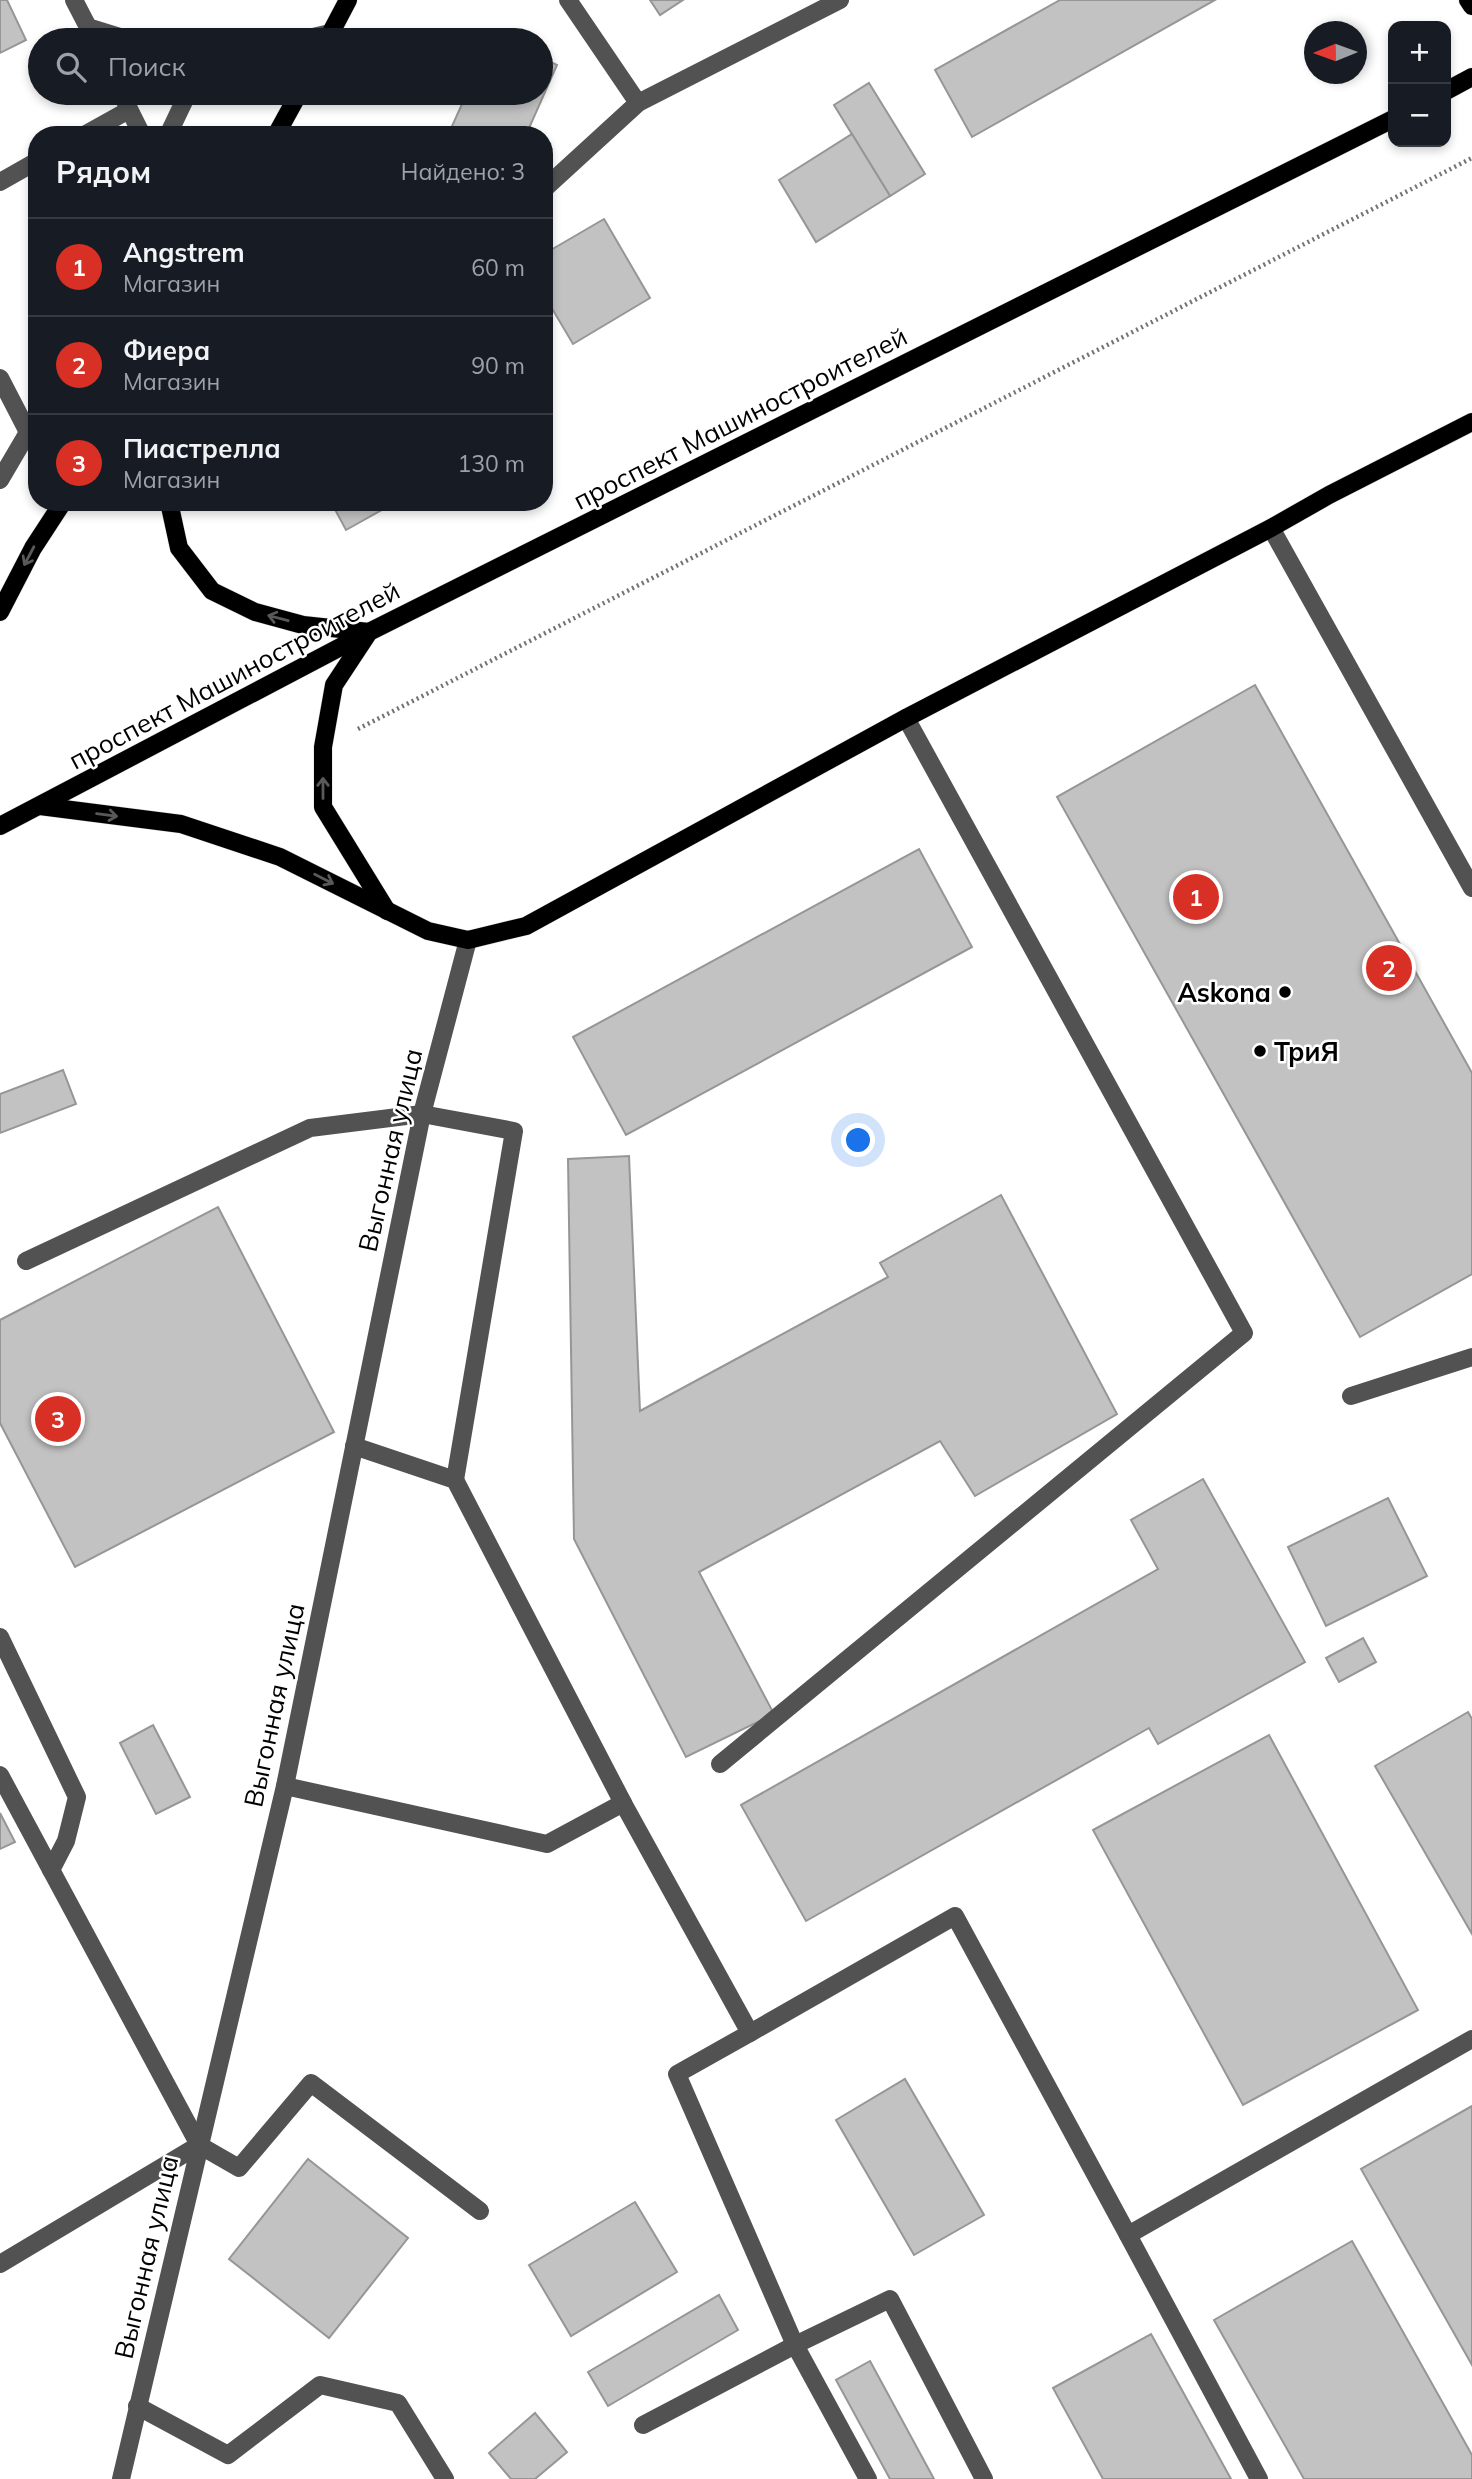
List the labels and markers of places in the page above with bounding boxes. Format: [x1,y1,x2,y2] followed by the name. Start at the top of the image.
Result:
[1173,871,1219,923] pin: 1
[1366,942,1412,994] pin: 2
[1177,976,1271,1009] place label: Askona
[1277,984,1293,1000] marker: Askona
[1274,1035,1339,1068] place label: ТриЯ
[1252,1043,1268,1059] marker: ТриЯ
[35,1393,81,1445] pin: 3

